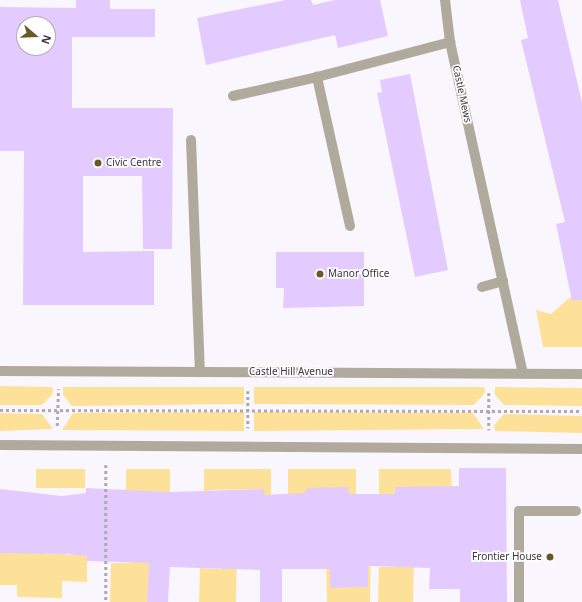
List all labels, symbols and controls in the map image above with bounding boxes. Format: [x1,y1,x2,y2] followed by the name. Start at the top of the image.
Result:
[16,16,56,56] north arrow
[38,33,55,46] text: N
[450,64,474,124] street label: Castle Mews
[106,157,161,169] place label: Civic Centre
[93,158,103,168] marker: Civic Centre
[328,268,389,280] place label: Manor Office
[315,269,325,279] marker: Manor Office
[249,366,333,378] street label: Castle Hill Avenue
[472,551,542,563] place label: Frontier House
[545,552,555,562] marker: Frontier House

